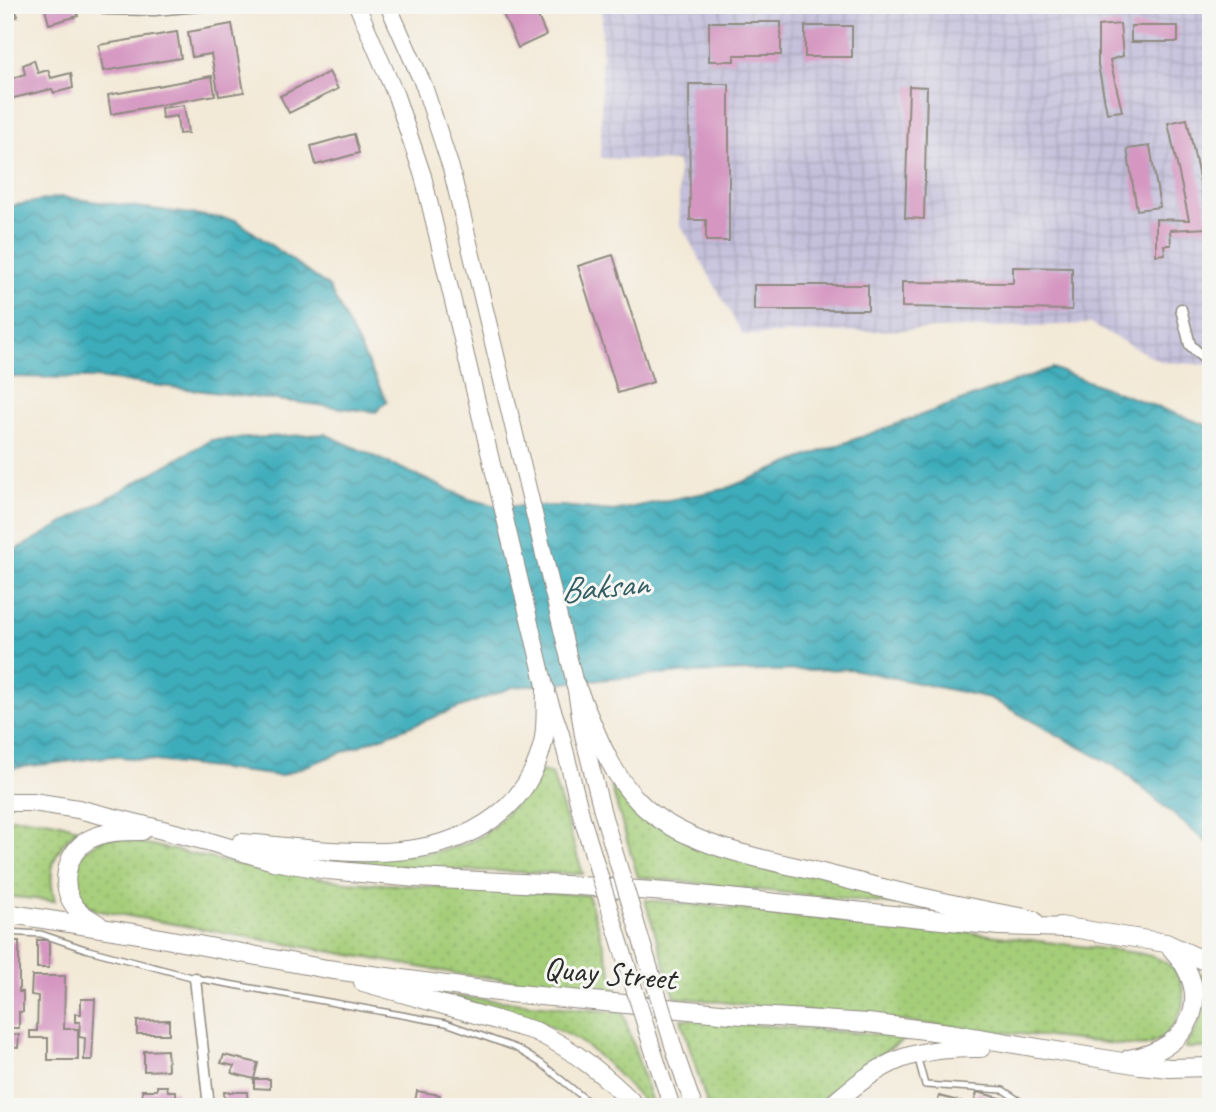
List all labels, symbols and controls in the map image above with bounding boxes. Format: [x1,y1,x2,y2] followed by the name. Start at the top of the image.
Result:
[558,560,653,613] water label: Baksan
[542,946,681,1000] street label: Quay Street

